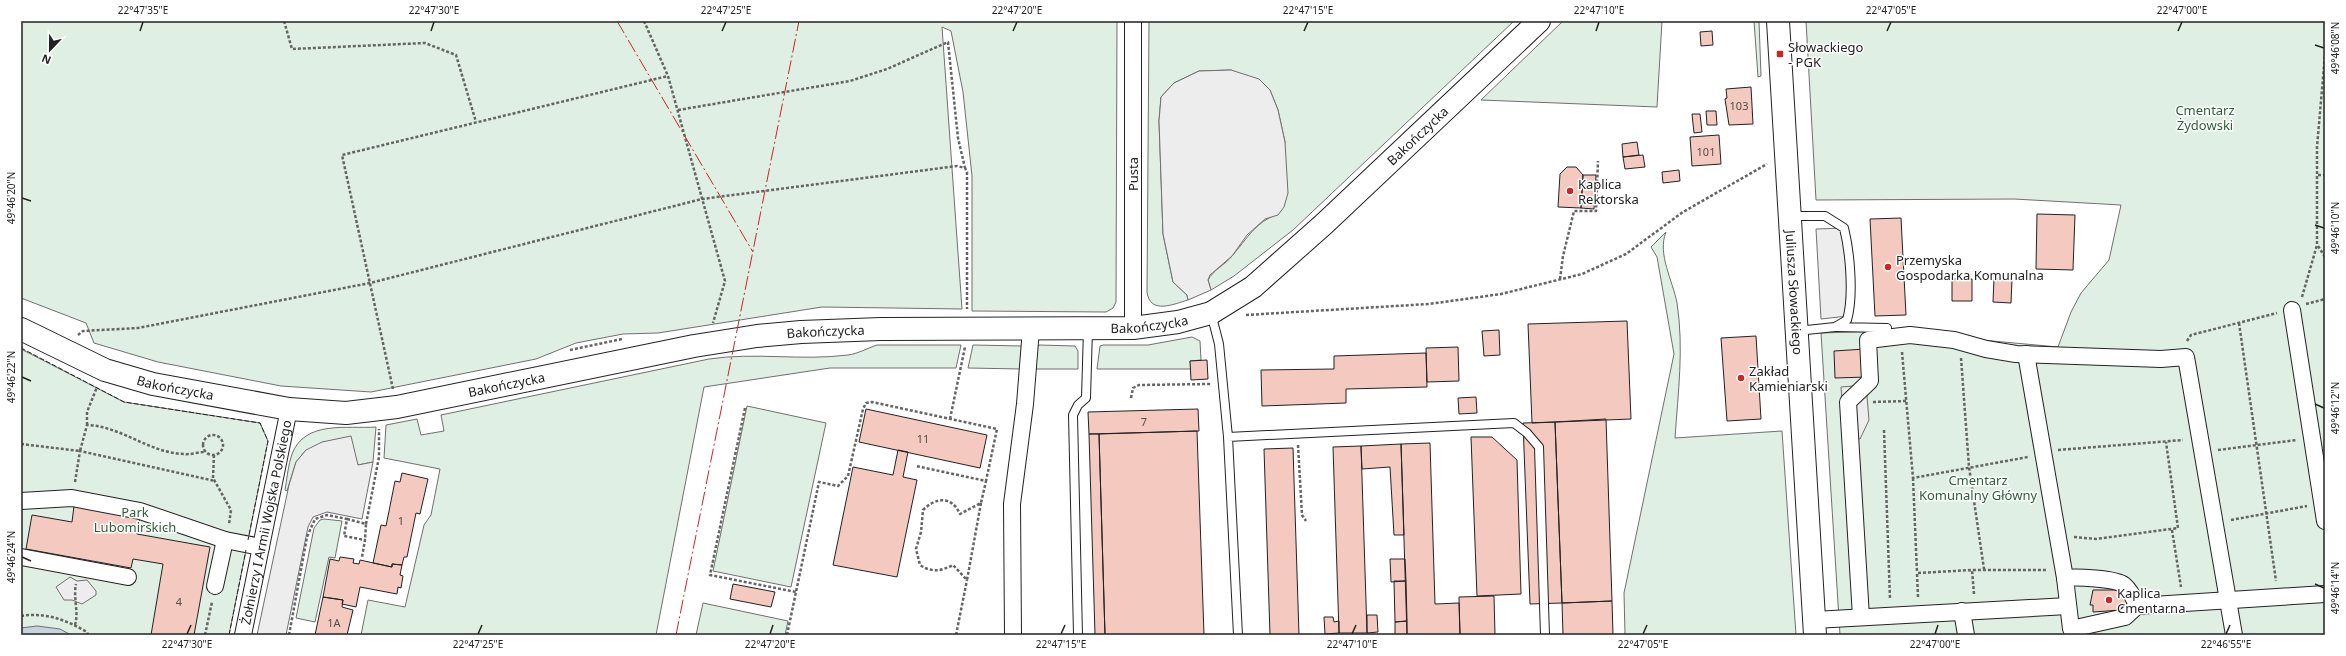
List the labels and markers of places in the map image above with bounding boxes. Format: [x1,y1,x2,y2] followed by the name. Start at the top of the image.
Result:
[1788,38,1863,71] place label: Słowackiego - PGK
[1775,49,1785,59] marker: Słowackiego - PGK
[1578,175,1639,208] place label: Kaplica Rektorska
[1565,186,1575,196] marker: Kaplica Rektorska
[1896,251,2044,284] place label: Przemyska Gospodarka Komunalna
[1883,262,1893,272] marker: Przemyska Gospodarka Komunalna
[1749,362,1828,395] place label: Zakład Kamieniarski
[1736,373,1746,383] marker: Zakład Kamieniarski
[2117,584,2185,617] place label: Kaplica Cmentarna
[2104,595,2114,605] marker: Kaplica Cmentarna

